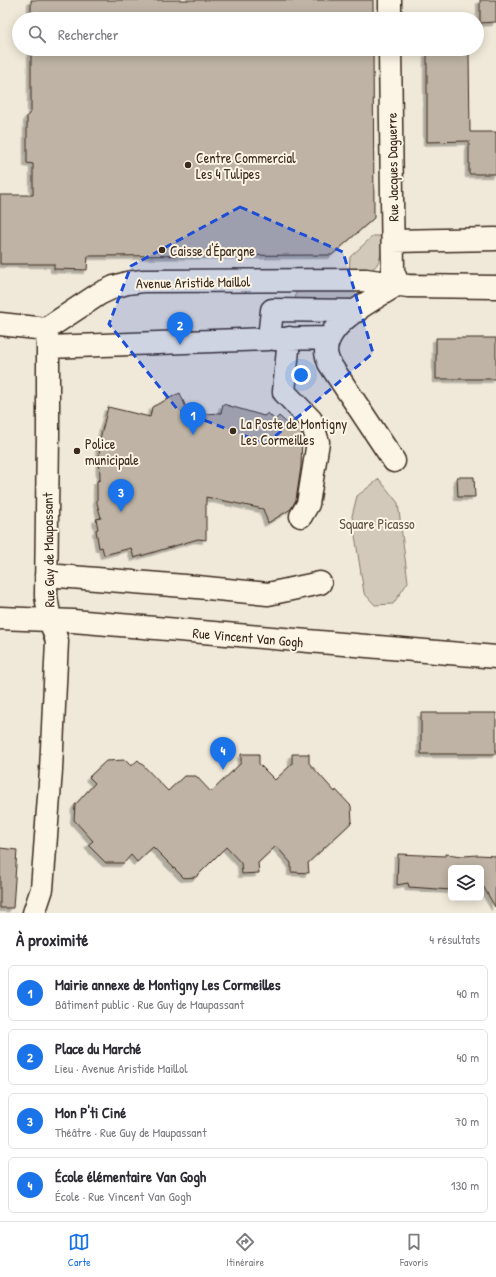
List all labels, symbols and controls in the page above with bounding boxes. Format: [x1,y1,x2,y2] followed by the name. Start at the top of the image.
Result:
[12,12,484,56] search box
[26,23,48,45] icon: search
[58,24,119,45] text: Rechercher
[382,112,403,222] street label: Rue Jacques Daguerre
[196,148,296,184] place label: Centre Commercial Les 4 Tulipes
[183,160,193,170] marker: Centre Commercial Les 4 Tulipes
[170,241,255,261] place label: Caisse d'Épargne
[157,245,167,255] marker: Caisse d'Épargne
[136,272,250,292] street label: Avenue Aristide Maillol
[167,312,193,345] pin: 2
[291,365,311,385] your location
[180,402,206,435] pin: 1
[241,414,347,449] place label: La Poste de Montigny Les Cormeilles
[228,426,238,436] marker: La Poste de Montigny Les Cormeilles
[85,434,139,470] place label: Police municipale
[72,446,82,456] marker: Police municipale
[108,479,134,512] pin: 3
[37,492,60,608] street label: Rue Guy de Maupassant
[339,514,415,534] park label: Square Picasso
[192,623,304,652] street label: Rue Vincent Van Gogh
[210,737,236,770] pin: 4
[448,865,484,901] map controls
[448,865,484,901] button: layers
[16,928,88,951] text: À proximité
[429,930,480,948] text: 4 résultats
[55,974,281,995] text: Mairie annexe de Montigny Les Cormeilles
[28,984,32,1002] text: 1
[456,984,479,1002] text: 40 m
[55,995,244,1013] text: Bâtiment public · Rue Guy de Maupassant
[55,1038,141,1059] text: Place du Marché
[27,1048,33,1066] text: 2
[456,1048,479,1066] text: 40 m
[55,1059,188,1077] text: Lieu · Avenue Aristide Maillol
[55,1102,126,1123] text: Mon P'ti Ciné
[27,1112,33,1130] text: 3
[455,1112,479,1130] text: 70 m
[55,1123,207,1141] text: Théâtre · Rue Guy de Maupassant
[55,1166,206,1187] text: École élémentaire Van Gogh
[28,1176,32,1194] text: 4
[451,1176,479,1194] text: 130 m
[55,1187,191,1205] text: École · Rue Vincent Van Gogh
[68,1231,91,1269] tab: Carte
[226,1231,264,1269] tab: Itinéraire
[400,1231,428,1269] tab: Favoris

